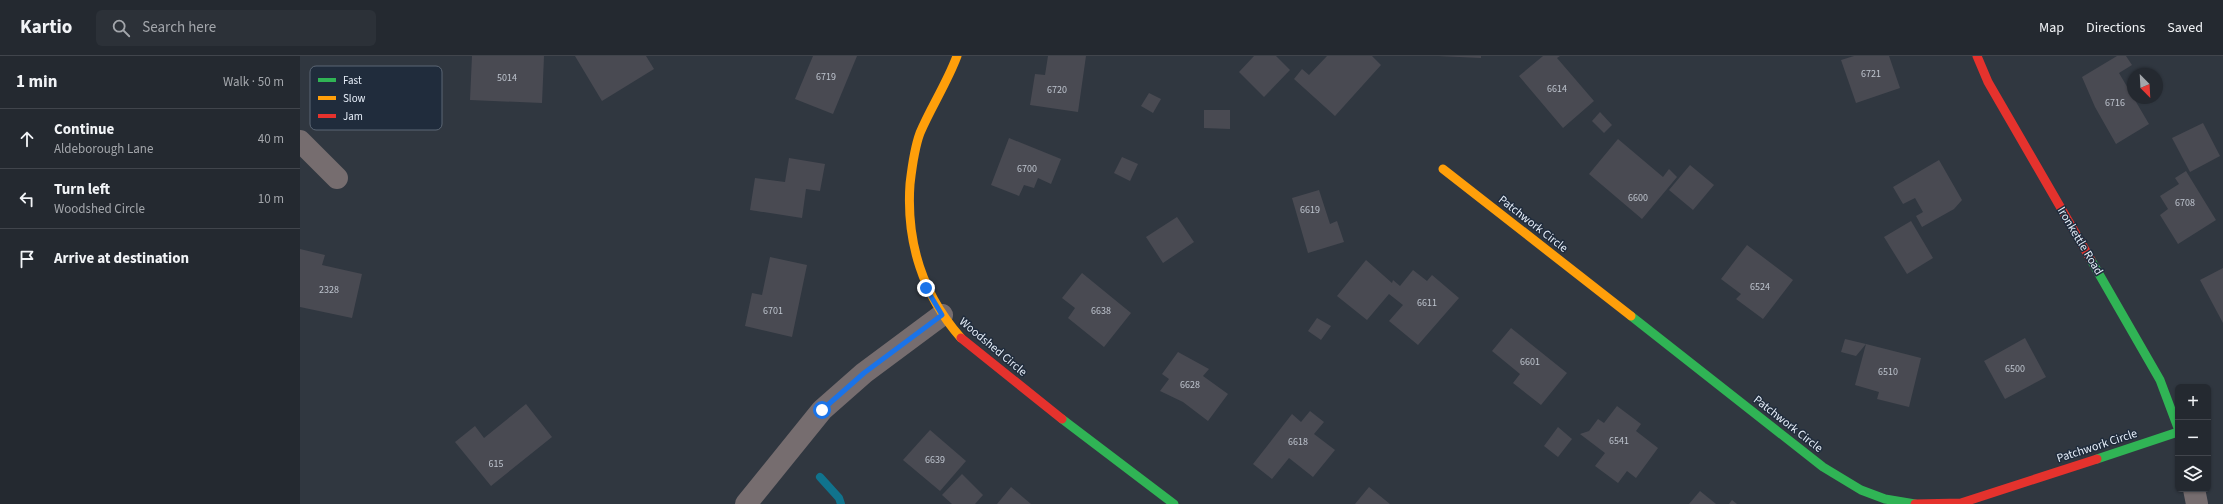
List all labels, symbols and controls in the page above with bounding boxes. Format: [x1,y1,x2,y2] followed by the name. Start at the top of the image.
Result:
[96,10,376,46] search box
[20,14,72,41] text: Kartio
[110,17,132,39] icon: search
[142,17,216,38] text: Search here
[2039,18,2064,38] text: Map
[2086,18,2145,38] text: Directions
[2167,18,2203,38] text: Saved
[310,66,442,130] legend
[1861,67,1881,81] house number: 6721
[2127,68,2163,104] north arrow
[16,70,57,94] text: 1 min
[816,70,836,84] house number: 6719
[497,71,517,85] house number: 5014
[223,73,284,91] text: Walk · 50 m
[343,73,362,88] text: Fast
[1547,82,1567,96] house number: 6614
[1047,83,1067,97] house number: 6720
[343,91,366,106] text: Slow
[2105,96,2125,110] house number: 6716
[343,109,363,124] text: Jam
[54,119,114,140] text: Continue
[16,128,38,150] icon: ahead
[258,130,284,148] text: 40 m
[54,140,153,158] text: Aldeborough Lane
[1017,162,1037,176] house number: 6700
[54,179,110,200] text: Turn left
[16,188,38,210] icon: left
[258,190,284,208] text: 10 m
[1495,191,1571,257] street label: Patchwork Circle
[1628,191,1648,205] house number: 6600
[2175,196,2195,210] house number: 6708
[54,200,145,218] text: Woodshed Circle
[1300,203,1320,217] house number: 6619
[2053,204,2107,278] street label: Ironkettle Road
[16,248,38,270] icon: arrive
[54,248,189,269] text: Arrive at destination
[917,279,935,297] route end
[1750,280,1770,294] house number: 6524
[319,283,339,297] house number: 2328
[1417,296,1437,310] house number: 6611
[763,304,783,318] house number: 6701
[1091,304,1111,318] house number: 6638
[955,313,1031,381] street label: Woodshed Circle
[1520,355,1540,369] house number: 6601
[2005,362,2025,376] house number: 6500
[1878,365,1898,379] house number: 6510
[1180,378,1200,392] house number: 6628
[2175,384,2211,492] map controls
[2175,384,2211,420] button: +
[1750,391,1826,457] street label: Patchwork Circle
[813,401,831,419] route start
[2175,420,2211,456] button: −
[2054,425,2140,467] street label: Patchwork Circle
[1609,434,1629,448] house number: 6541
[1288,435,1308,449] house number: 6618
[925,453,945,467] house number: 6639
[2175,456,2211,492] button: layers
[489,457,503,471] house number: 615

